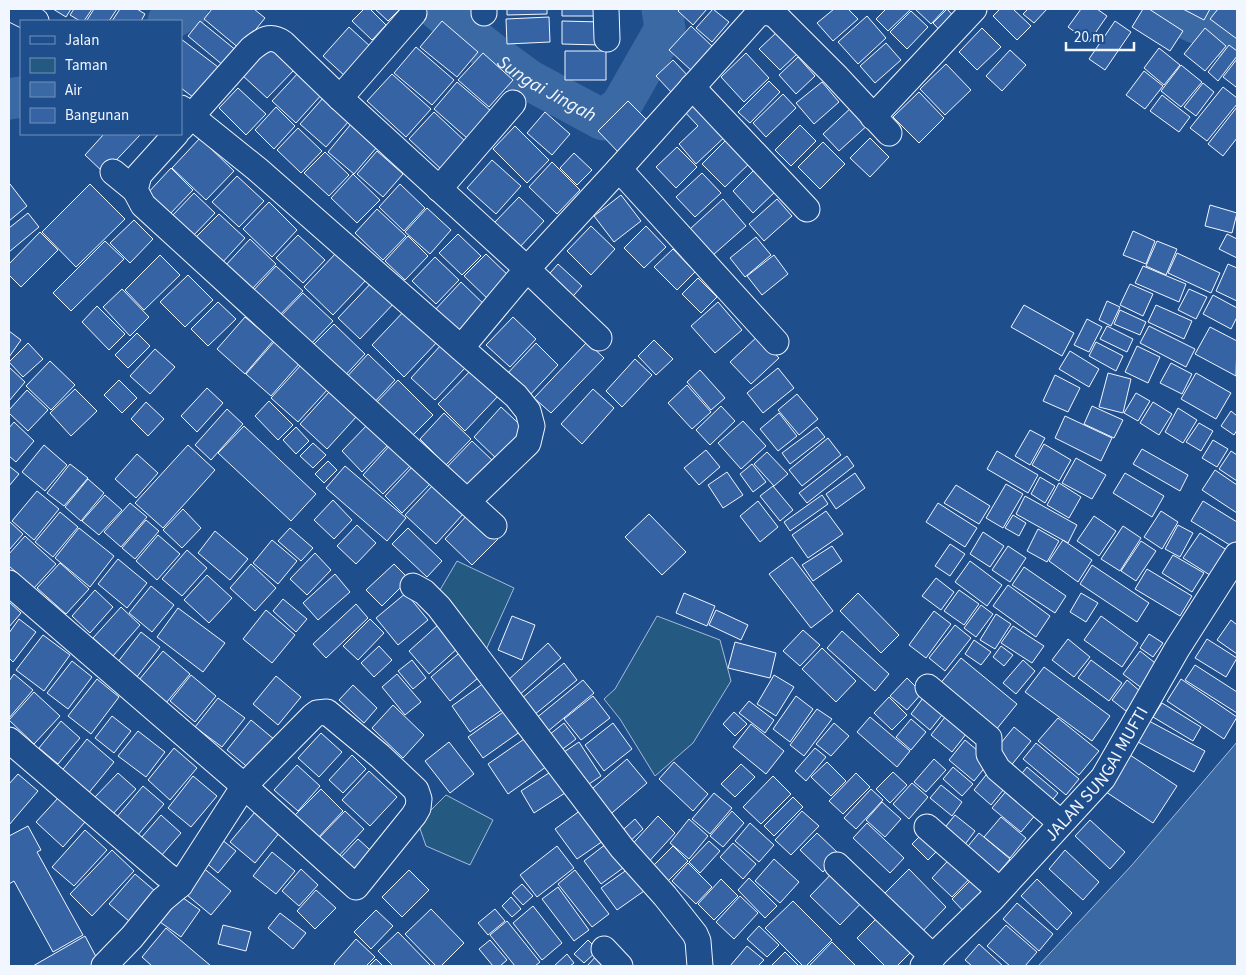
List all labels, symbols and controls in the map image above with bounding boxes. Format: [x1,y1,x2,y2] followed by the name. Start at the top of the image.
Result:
[20,20,182,135] legend
[1066,20,1134,52] scale bar
[1074,27,1104,48] text: 20 m
[65,30,99,51] text: Jalan
[491,49,601,129] water label: Sungai Jingah
[65,55,108,76] text: Taman
[65,80,83,101] text: Air
[65,105,129,126] text: Bangunan
[1039,702,1154,847] street label: JALAN SUNGAI MUFTI

